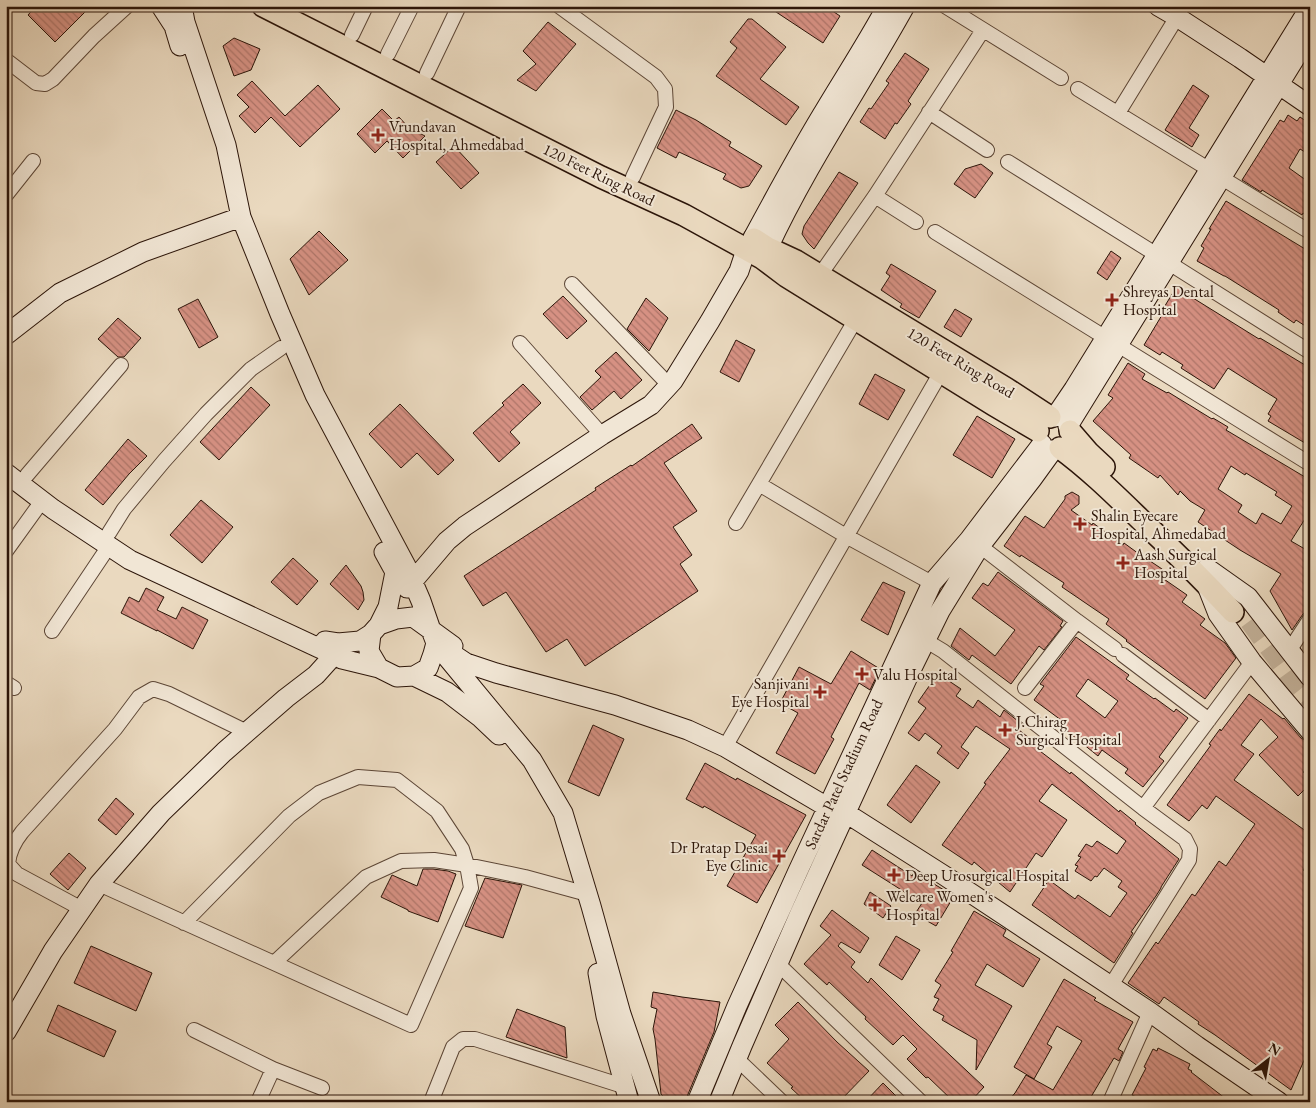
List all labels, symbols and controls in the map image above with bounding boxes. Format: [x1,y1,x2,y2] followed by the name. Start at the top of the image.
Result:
[389,116,525,155] place label: Vrundavan Hospital, Ahmedabad
[371,128,385,142] marker: Vrundavan Hospital, Ahmedabad
[539,138,659,211] street label: 120 Feet Ring Road
[1123,281,1214,320] place label: Shreyas Dental Hospital
[1105,293,1119,307] marker: Shreyas Dental Hospital
[903,322,1019,403] street label: 120 Feet Ring Road
[1091,505,1227,544] place label: Shalin Eyecare Hospital, Ahmedabad
[1073,517,1087,531] marker: Shalin Eyecare Hospital, Ahmedabad
[1133,544,1217,583] place label: Aash Surgical Hospital
[1116,556,1130,570] marker: Aash Surgical Hospital
[873,664,958,685] place label: Valu Hospital
[855,667,869,681] marker: Valu Hospital
[731,673,809,712] place label: Sanjivani Eye Hospital
[813,685,827,699] marker: Sanjivani Eye Hospital
[799,695,888,853] street label: Sardar Patel Stadium Road
[1014,711,1121,750] place label: J.Chirag Surgical Hospital
[998,723,1012,737] marker: J.Chirag Surgical Hospital
[670,837,768,876] place label: Dr Pratap Desai Eye Clinic
[772,849,786,863] marker: Dr Pratap Desai Eye Clinic
[905,865,1069,886] place label: Deep Urosurgical Hospital
[887,868,901,882] marker: Deep Urosurgical Hospital
[886,886,993,925] place label: Welcare Women's Hospital
[868,898,882,912] marker: Welcare Women's Hospital
[1244,1036,1294,1086] north arrow
[1265,1038,1285,1060] text: N

